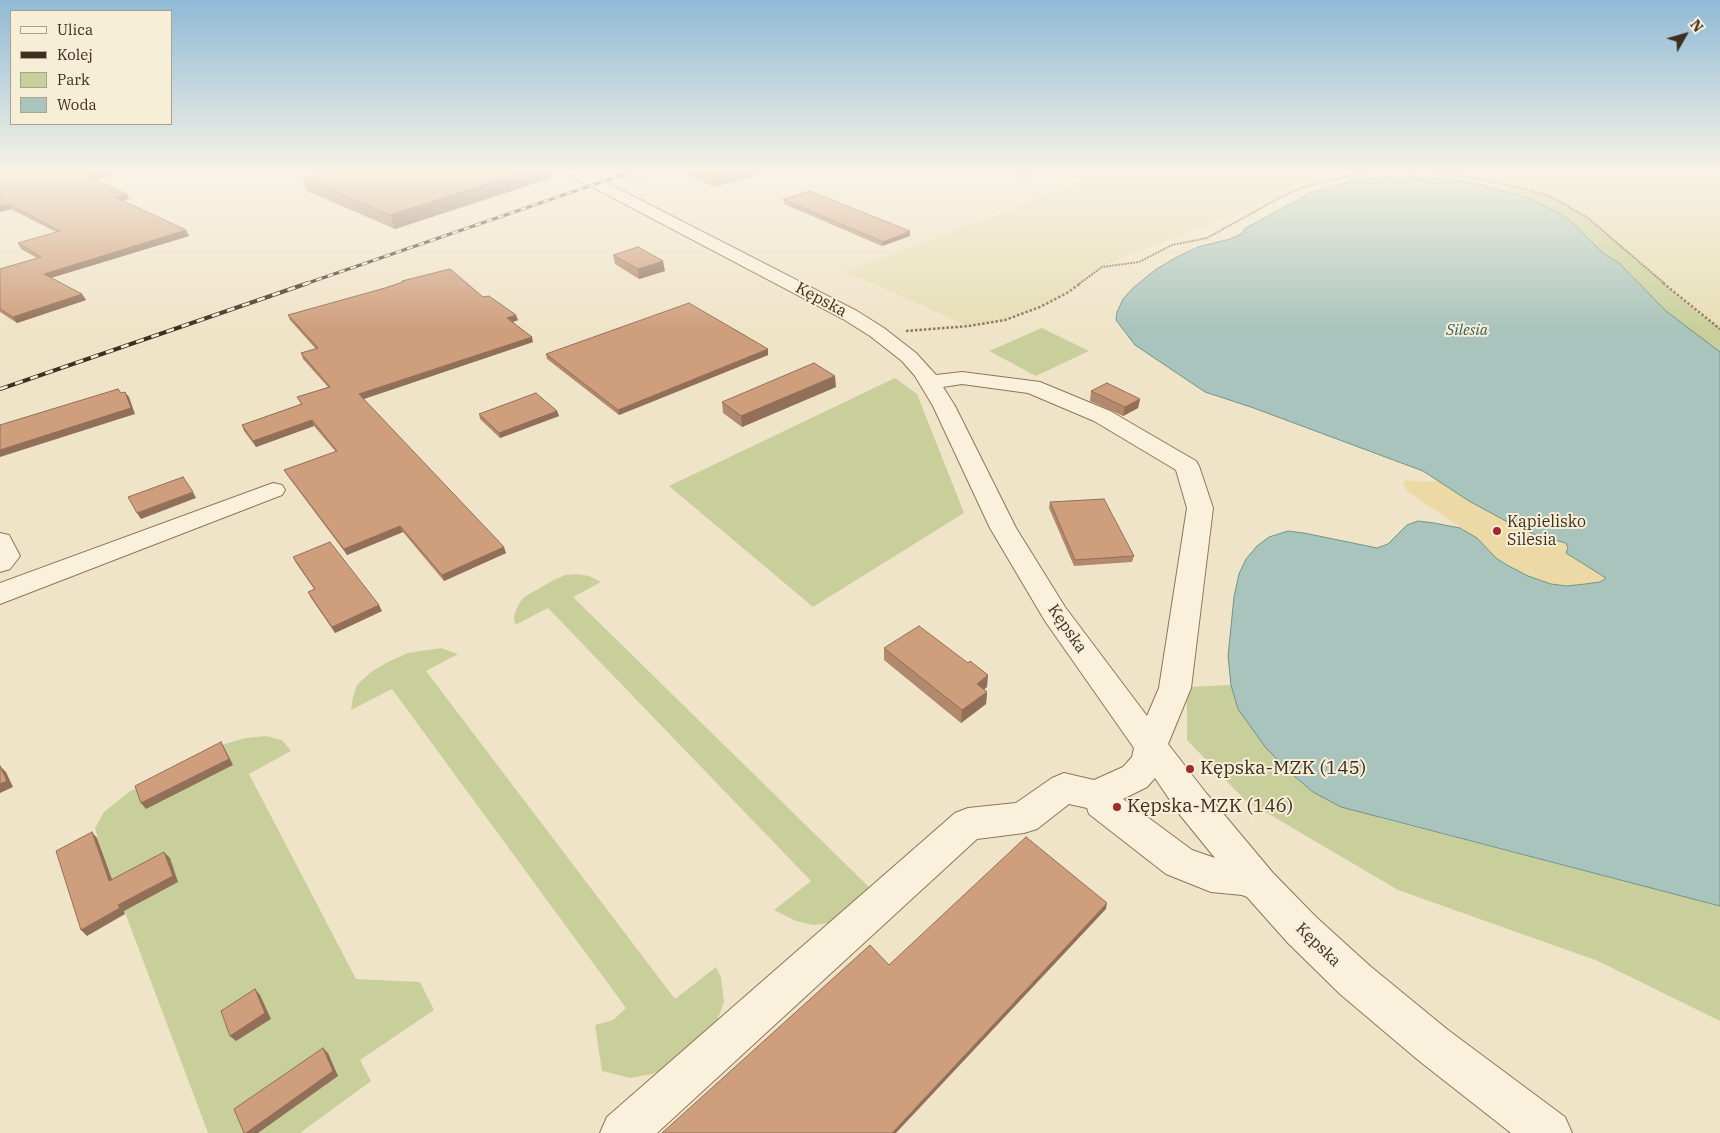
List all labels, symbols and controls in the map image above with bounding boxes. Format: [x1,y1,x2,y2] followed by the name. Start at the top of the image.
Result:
[10,10,172,125] legend
[1660,10,1710,60] north arrow
[1686,16,1707,36] text: N
[57,20,93,39] text: Ulica
[57,45,93,64] text: Kolej
[57,70,90,89] text: Park
[57,95,97,114] text: Woda
[792,279,850,321] street label: Kępska
[1446,322,1488,340] water label: Silesia
[1507,512,1586,550] place label: Kąpielisko Silesia
[1491,525,1503,537] marker: Kąpielisko Silesia
[1043,601,1091,657] street label: Kępska
[1200,758,1366,780] place label: Kępska-MZK (145)
[1184,763,1196,775] marker: Kępska-MZK (145)
[1127,796,1293,818] place label: Kępska-MZK (146)
[1111,801,1123,813] marker: Kępska-MZK (146)
[1291,919,1345,971] street label: Kępska

